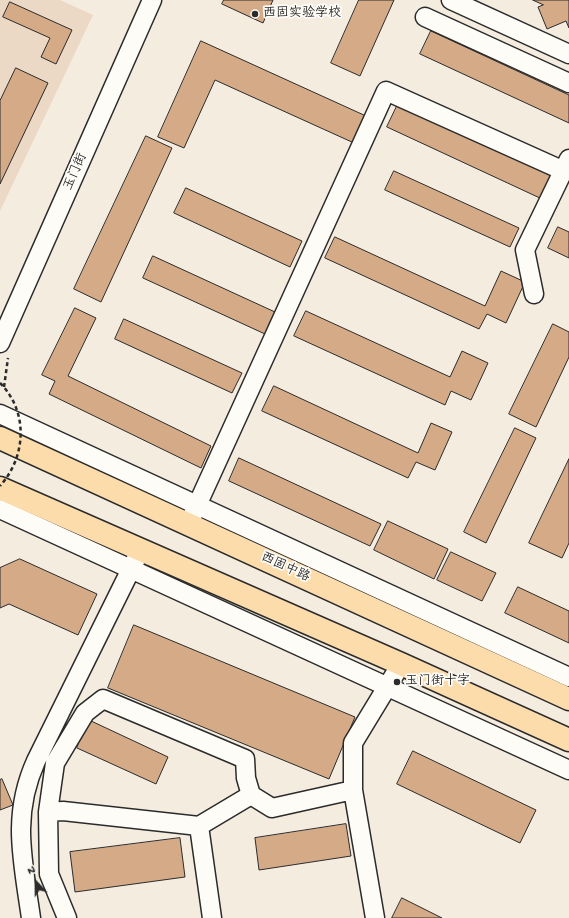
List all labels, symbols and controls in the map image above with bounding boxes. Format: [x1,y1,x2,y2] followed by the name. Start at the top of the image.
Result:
[263,6,341,22] place label: 西固实验学校
[250,9,260,19] marker: 西固实验学校
[61,151,91,193] street label: 玉门街
[258,550,312,586] street label: 西固中路
[405,674,470,690] place label: 玉门街十字
[392,677,402,687] marker: 玉门街十字
[16,862,56,902] north arrow
[26,864,37,878] text: N

